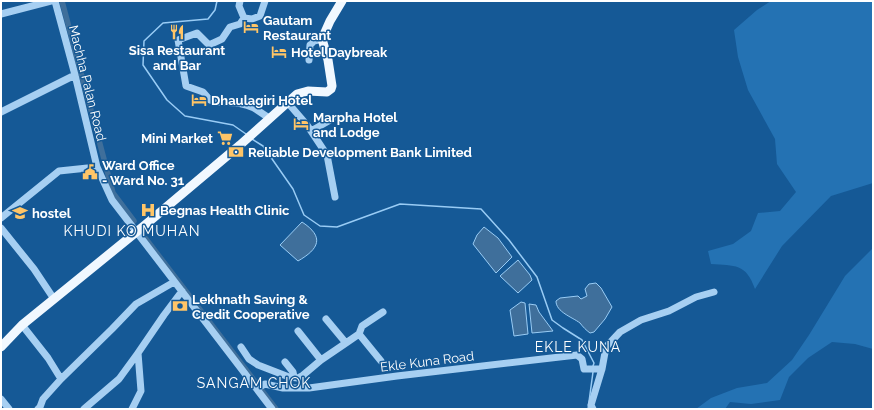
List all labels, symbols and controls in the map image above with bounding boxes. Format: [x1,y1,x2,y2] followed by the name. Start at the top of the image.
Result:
[263,13,331,43] place label: Gautam Restaurant
[242,18,260,36] hotel icon: Gautam Restaurant
[168,23,186,41] restaurant icon: Sisa Restaurant and Bar
[66,24,109,143] street label: Machha Palan Road
[129,43,225,73] place label: Sisa Restaurant and Bar
[270,43,288,61] hotel icon: Hotel Daybreak
[291,45,388,60] place label: Hotel Daybreak
[190,91,208,109] hotel icon: Dhaulagiri Hotel
[211,93,313,108] place label: Dhaulagiri Hotel
[313,110,398,140] place label: Marpha Hotel and Lodge
[292,115,310,133] hotel icon: Marpha Hotel and Lodge
[216,129,234,147] supermarket icon: Mini Market
[141,131,213,146] place label: Mini Market
[227,143,245,161] bank icon: Reliable Development Bank Limited
[248,145,472,160] place label: Reliable Development Bank Limited
[102,158,185,188] place label: Ward Office - Ward No. 31
[81,163,99,181] public building icon: Ward Office - Ward No. 31
[139,201,157,219] hospital icon: Begnas Health Clinic
[160,203,290,218] place label: Begnas Health Clinic
[11,204,29,222] school or university icon: hostel
[32,206,72,221] place label: hostel
[64,223,200,239] district label: KHUDI KO MUHAN
[192,292,310,322] place label: Lekhnath Saving & Credit Cooperative
[171,297,189,315] bank icon: Lekhnath Saving & Credit Cooperative
[535,339,621,355] district label: EKLE KUNA
[379,348,475,375] street label: Ekle Kuna Road
[197,375,311,391] district label: SANGAM CHOK

